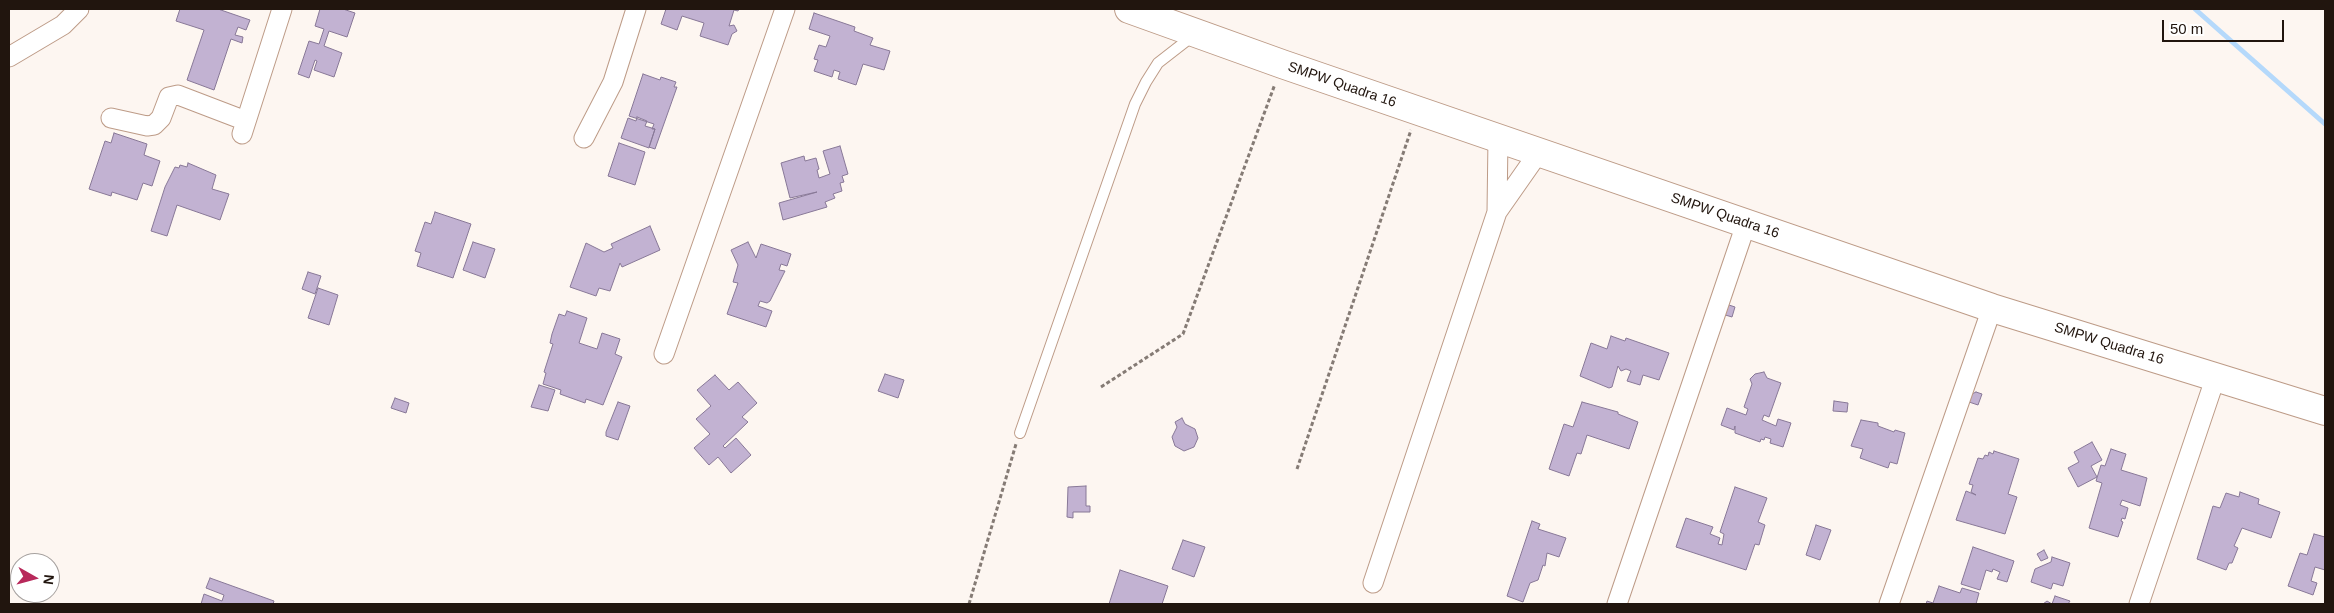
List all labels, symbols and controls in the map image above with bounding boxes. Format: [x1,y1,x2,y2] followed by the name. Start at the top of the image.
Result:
[2164,10,2286,42] scale bar
[2170,20,2203,37] text: 50 m
[1286,59,1398,111] street label: SMPW Quadra 16
[1669,190,1781,242] street label: SMPW Quadra 16
[2052,319,2166,369] street label: SMPW Quadra 16
[10,553,60,603] north arrow
[40,574,57,586] text: N

